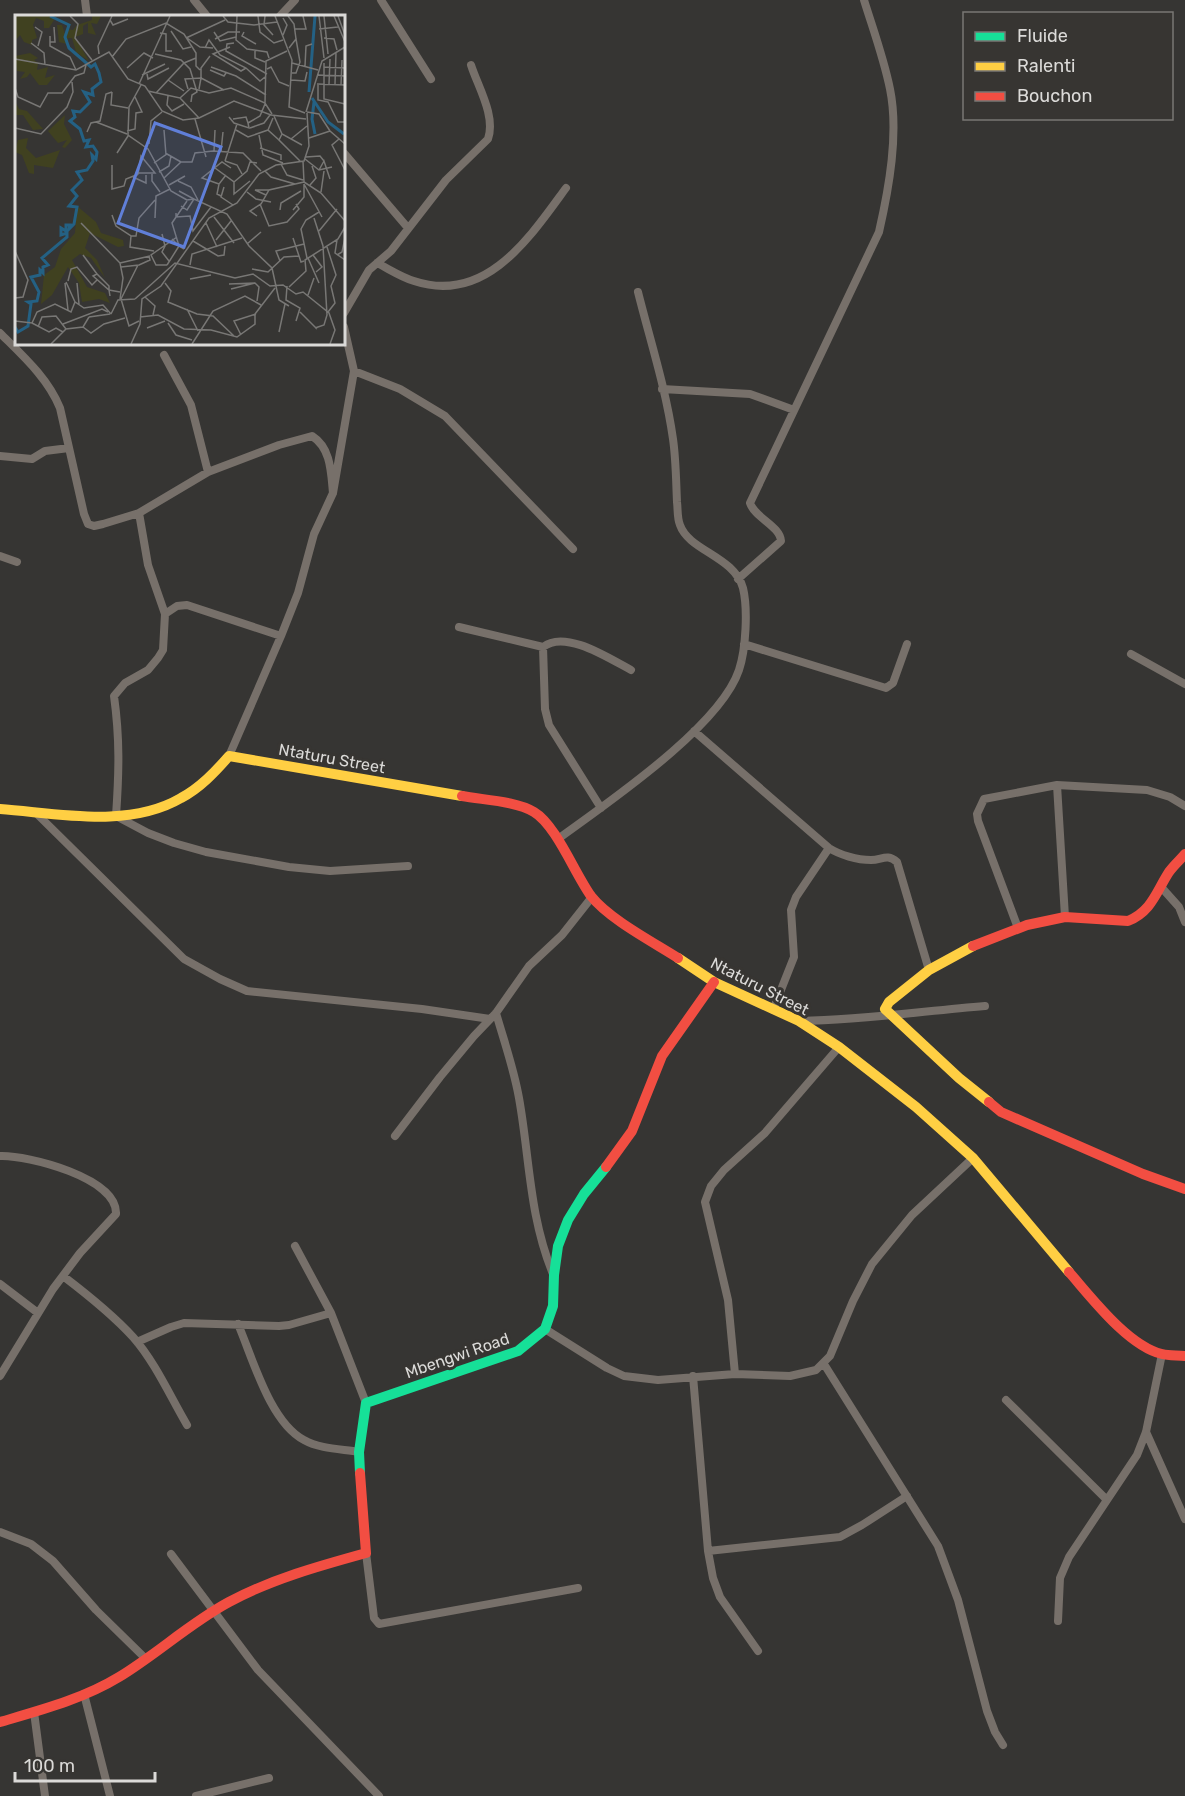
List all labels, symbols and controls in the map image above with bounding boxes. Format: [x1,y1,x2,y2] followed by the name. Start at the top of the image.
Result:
[963,12,1173,120] legend
[15,15,345,345] inset map
[1017,25,1068,47] text: Fluide
[1017,55,1075,77] text: Ralenti
[1017,85,1092,107] text: Bouchon
[277,740,387,777] street label: Ntaturu Street
[707,953,812,1019] street label: Ntaturu Street
[403,1329,512,1382] street label: Mbengwi Road
[15,1745,154,1783] scale bar
[24,1755,75,1777] text: 100 m

